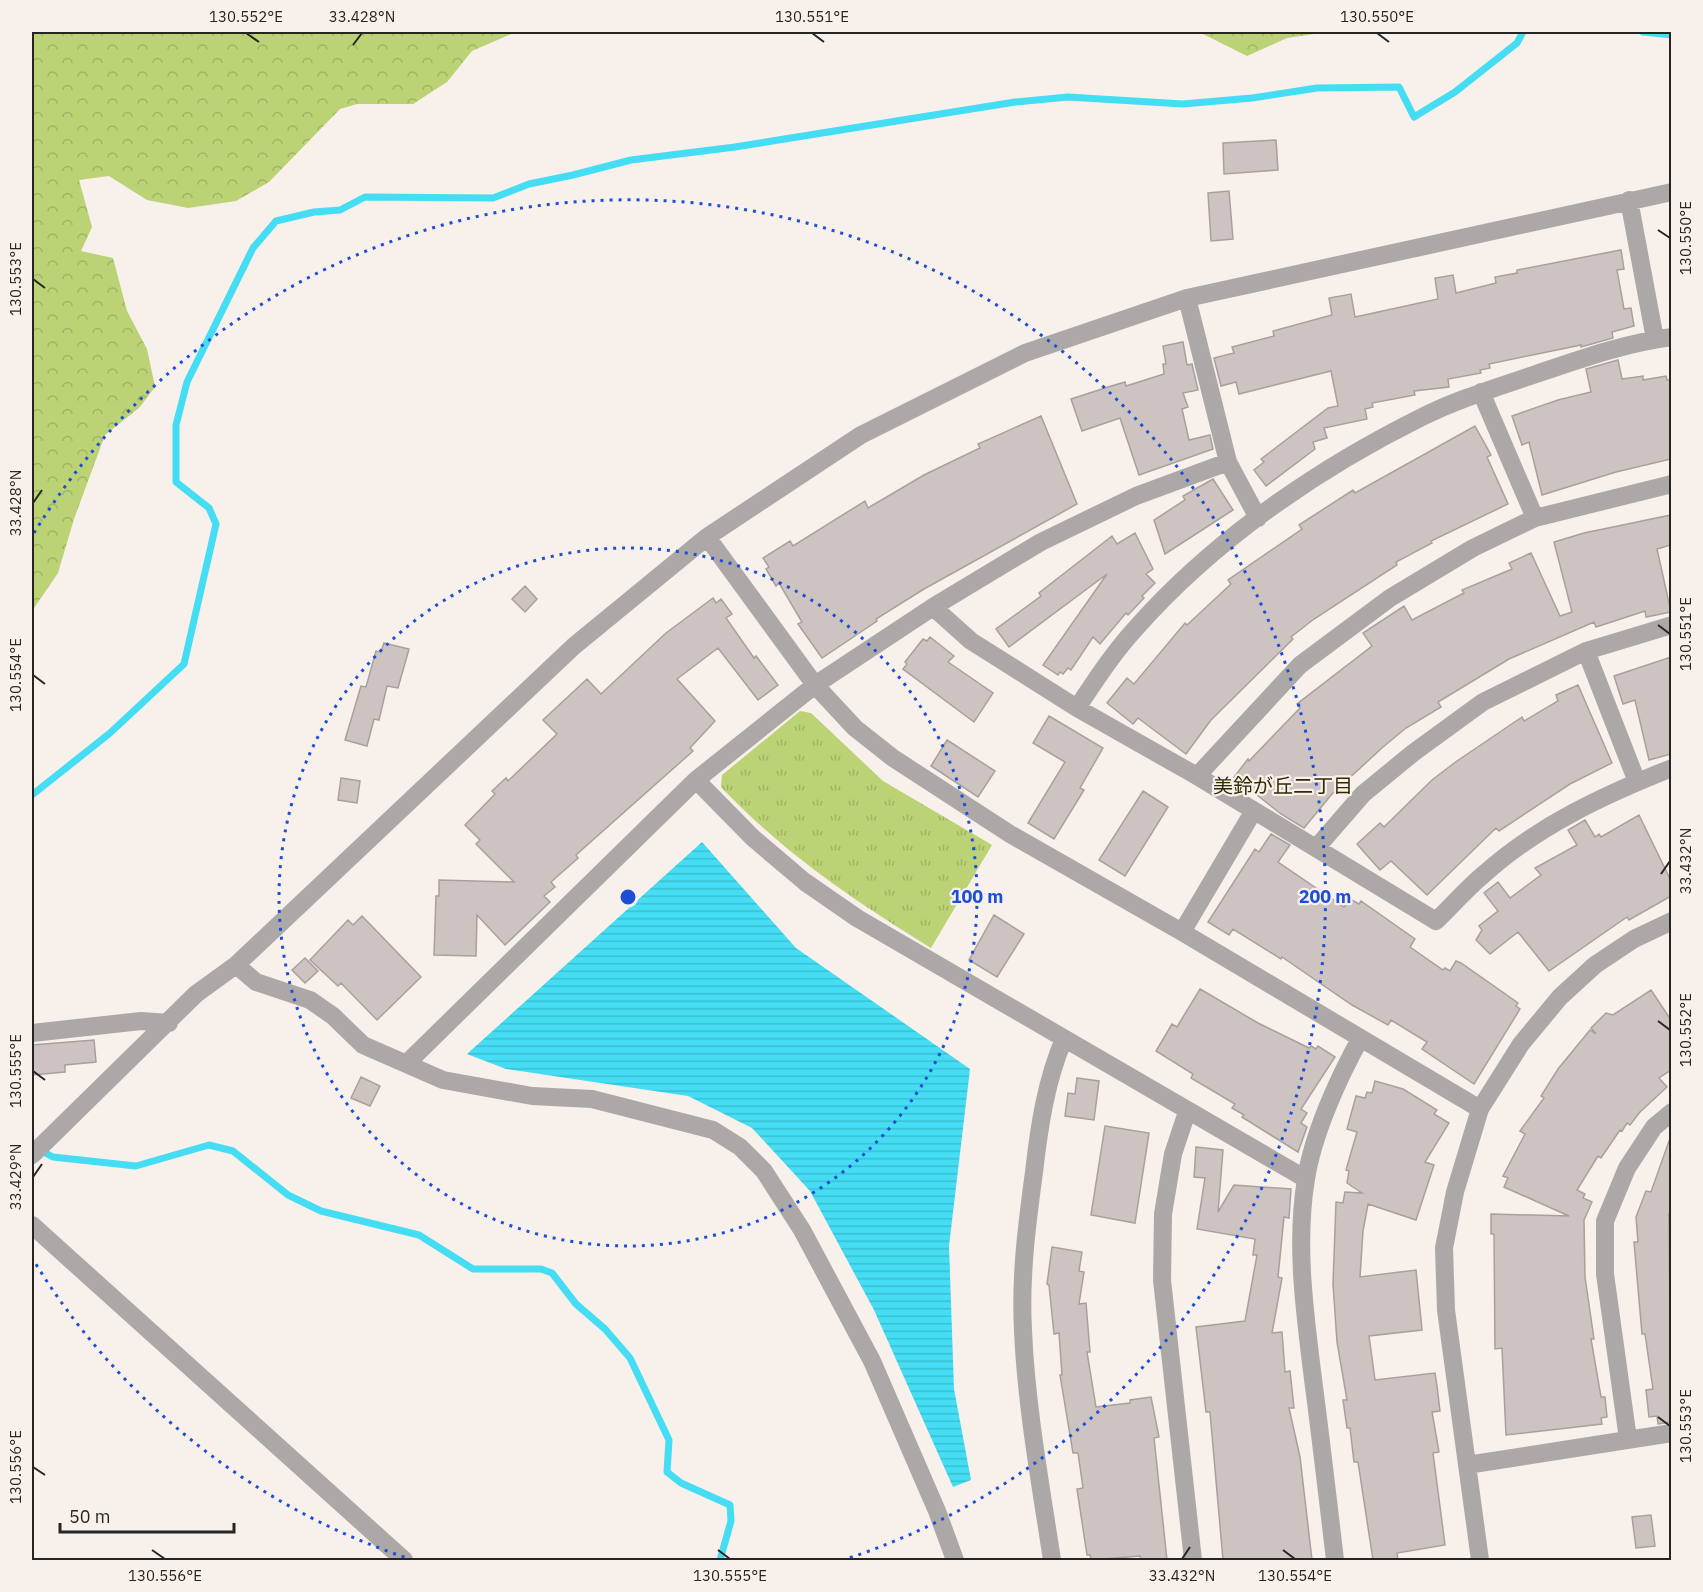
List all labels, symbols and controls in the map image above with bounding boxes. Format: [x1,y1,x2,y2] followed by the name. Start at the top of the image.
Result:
[209,7,283,26] text: 130.552°E
[329,7,395,26] text: 33.428°N
[775,7,849,26] text: 130.551°E
[1340,7,1414,26] text: 130.550°E
[1676,201,1695,275] text: 130.550°E
[6,242,25,316] text: 130.553°E
[6,470,25,536] text: 33.428°N
[1676,597,1695,671] text: 130.551°E
[6,638,25,712] text: 130.554°E
[1213,772,1353,799] district label: 美鈴が丘二丁目
[1676,828,1695,894] text: 33.432°N
[951,885,1003,908] text: 100 m
[1299,885,1351,908] text: 200 m
[618,887,638,907] centre of rings
[1676,993,1695,1067] text: 130.552°E
[6,1034,25,1108] text: 130.555°E
[6,1144,25,1210] text: 33.429°N
[1676,1389,1695,1463] text: 130.553°E
[6,1430,25,1504] text: 130.556°E
[60,1496,234,1534] scale bar
[69,1505,111,1528] text: 50 m
[128,1566,202,1585] text: 130.556°E
[693,1566,767,1585] text: 130.555°E
[1149,1566,1215,1585] text: 33.432°N
[1258,1566,1332,1585] text: 130.554°E

